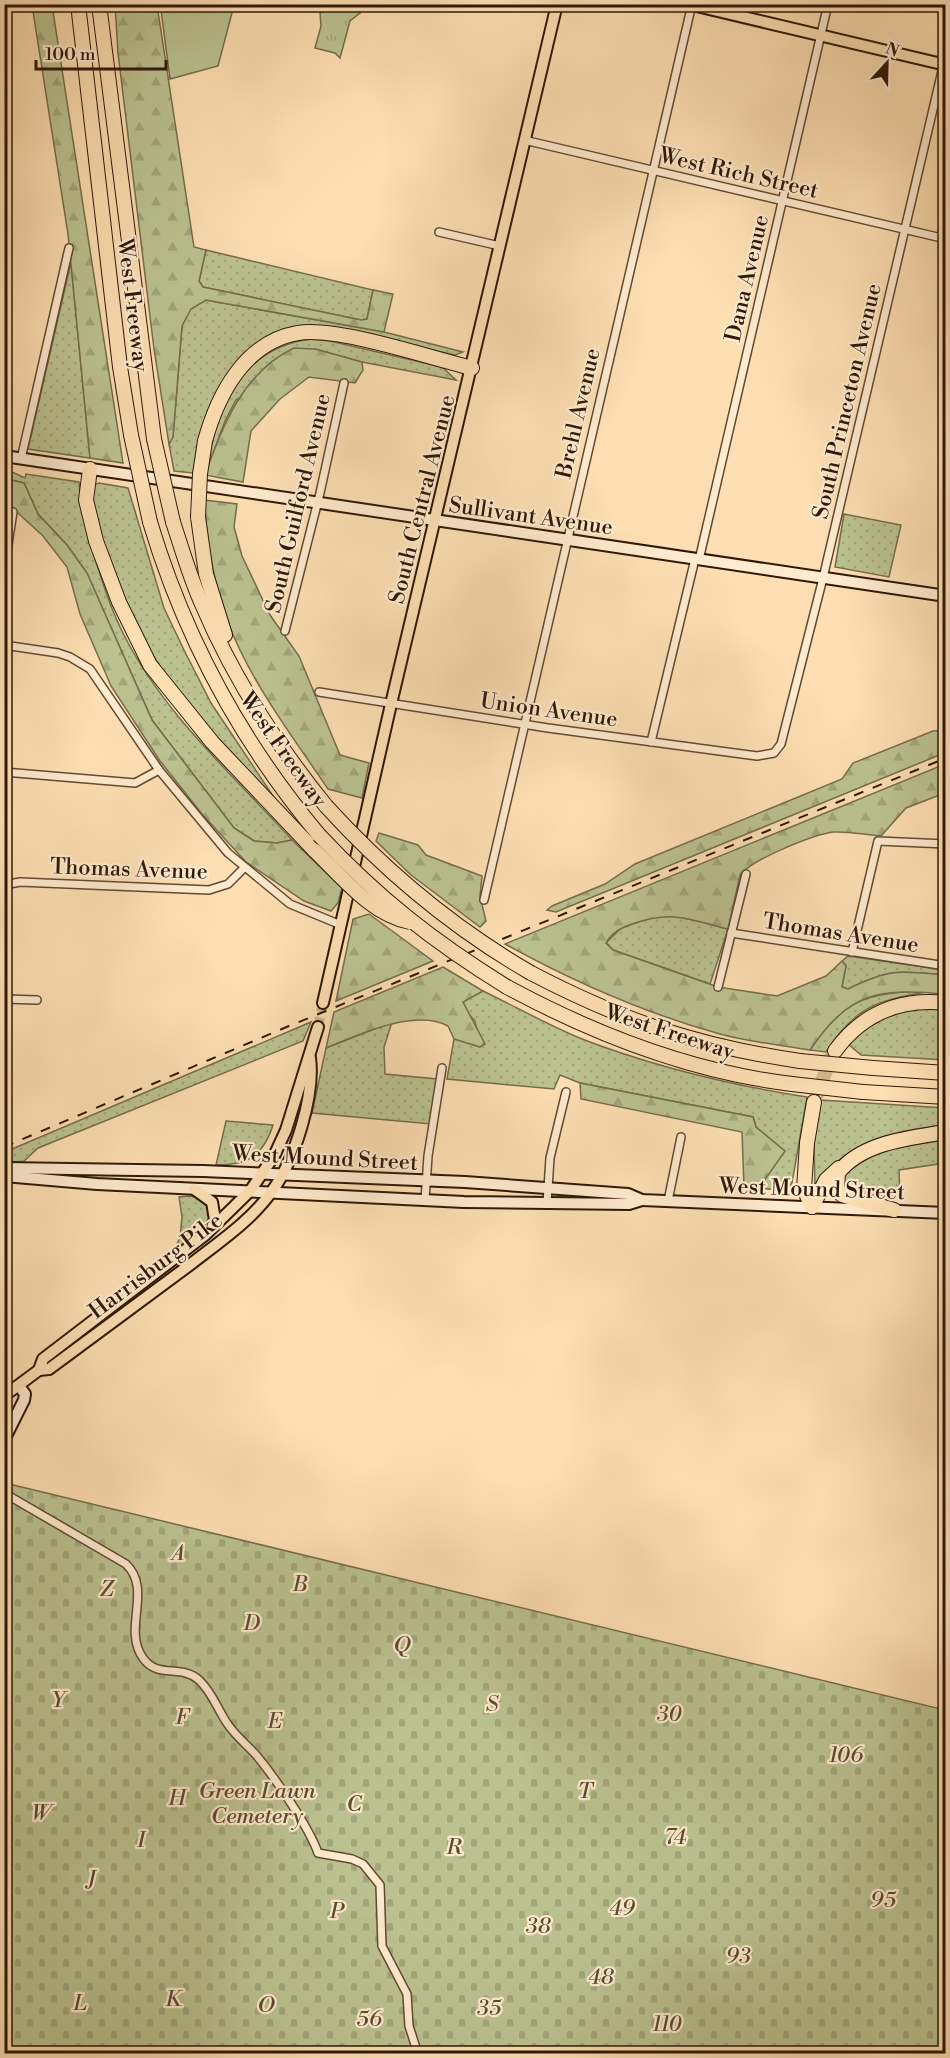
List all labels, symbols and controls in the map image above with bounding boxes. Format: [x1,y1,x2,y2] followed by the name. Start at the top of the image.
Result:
[36,33,166,71] scale bar
[857,33,917,93] north arrow
[883,38,902,62] text: N
[45,43,96,66] text: 100 m
[655,142,821,205] street label: West Rich Street
[720,212,775,344] street label: Dana Avenue
[111,236,154,374] street label: West Freeway
[807,281,888,522] street label: South Princeton Avenue
[550,346,607,482] street label: Brehl Avenue
[260,391,337,616] street label: South Guilford Avenue
[383,392,461,607] street label: South Central Avenue
[447,492,615,541] street label: Sullivant Avenue
[233,686,333,813] street label: West Freeway
[478,687,619,733] street label: Union Avenue
[50,853,208,886] street label: Thomas Avenue
[761,908,921,959] street label: Thomas Avenue
[600,999,738,1066] street label: West Freeway
[230,1140,419,1177] street label: West Mound Street
[718,1173,906,1206] street label: West Mound Street
[84,1207,228,1325] street label: Harrisburg Pike
[170,1540,184,1567] park label: A
[292,1571,308,1598] park label: B
[100,1576,116,1603] park label: Z
[243,1610,261,1637] park label: D
[394,1632,412,1659] park label: Q
[52,1687,69,1714] park label: Y
[486,1691,500,1718] park label: S
[656,1701,682,1728] park label: 30
[175,1704,191,1731] park label: F
[267,1708,283,1735] park label: E
[829,1742,863,1769] park label: 106
[198,1778,316,1830] park label: Green Lawn Cemetery
[578,1778,595,1805] park label: T
[167,1785,188,1812] park label: H
[346,1791,362,1818] park label: C
[31,1800,55,1827] park label: W
[664,1824,687,1851] park label: 74
[136,1827,147,1854] park label: I
[445,1834,462,1861] park label: R
[84,1866,98,1893] park label: J
[870,1887,897,1914] park label: 95
[609,1895,636,1922] park label: 49
[329,1898,345,1925] park label: P
[525,1913,551,1940] park label: 38
[725,1943,751,1970] park label: 93
[588,1964,614,1991] park label: 48
[165,1986,184,2013] park label: K
[72,1990,87,2017] park label: L
[258,1992,276,2019] park label: O
[477,1995,503,2022] park label: 35
[356,2006,382,2033] park label: 56
[652,2011,682,2038] park label: 110

